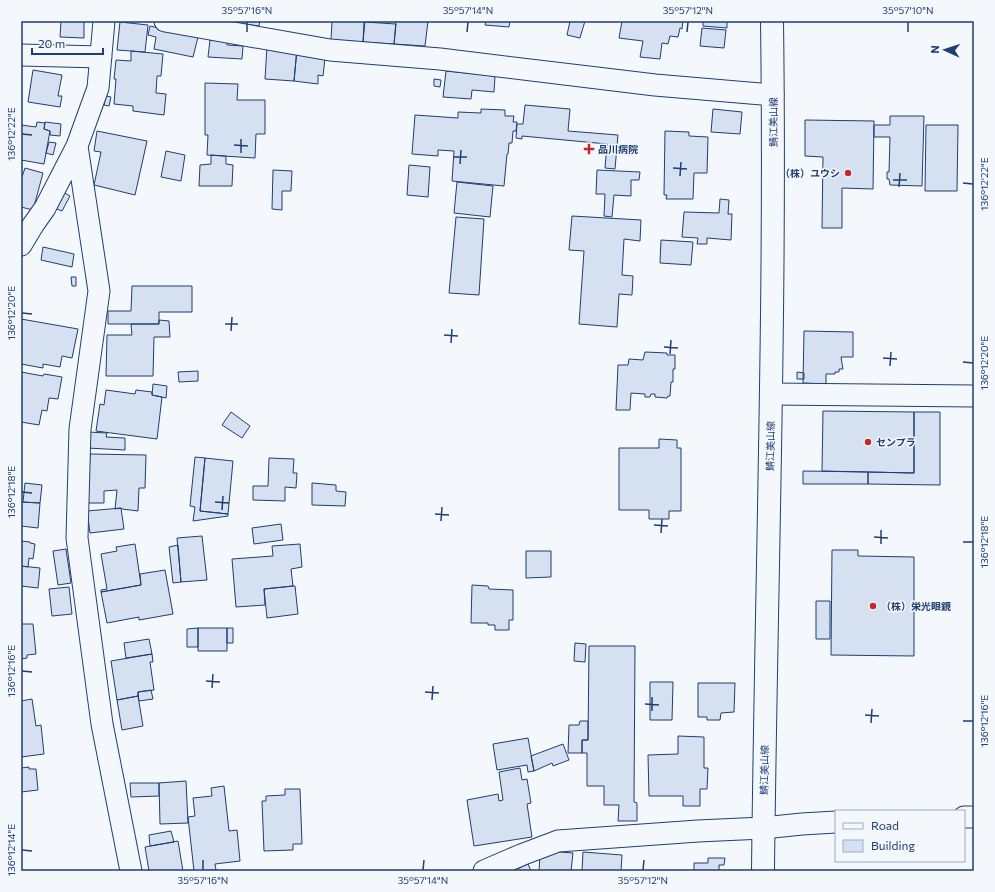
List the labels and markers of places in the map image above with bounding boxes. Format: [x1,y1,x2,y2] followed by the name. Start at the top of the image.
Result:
[583,143,595,155] marker: 品川病院
[598,143,638,155] place label: 品川病院
[780,167,840,179] place label: （株）ユウシ
[843,168,853,178] marker: （株）ユウシ
[876,436,916,448] place label: センプラ
[863,437,873,447] marker: センプラ
[881,600,951,612] place label: （株）栄光眼鏡
[868,601,878,611] marker: （株）栄光眼鏡

